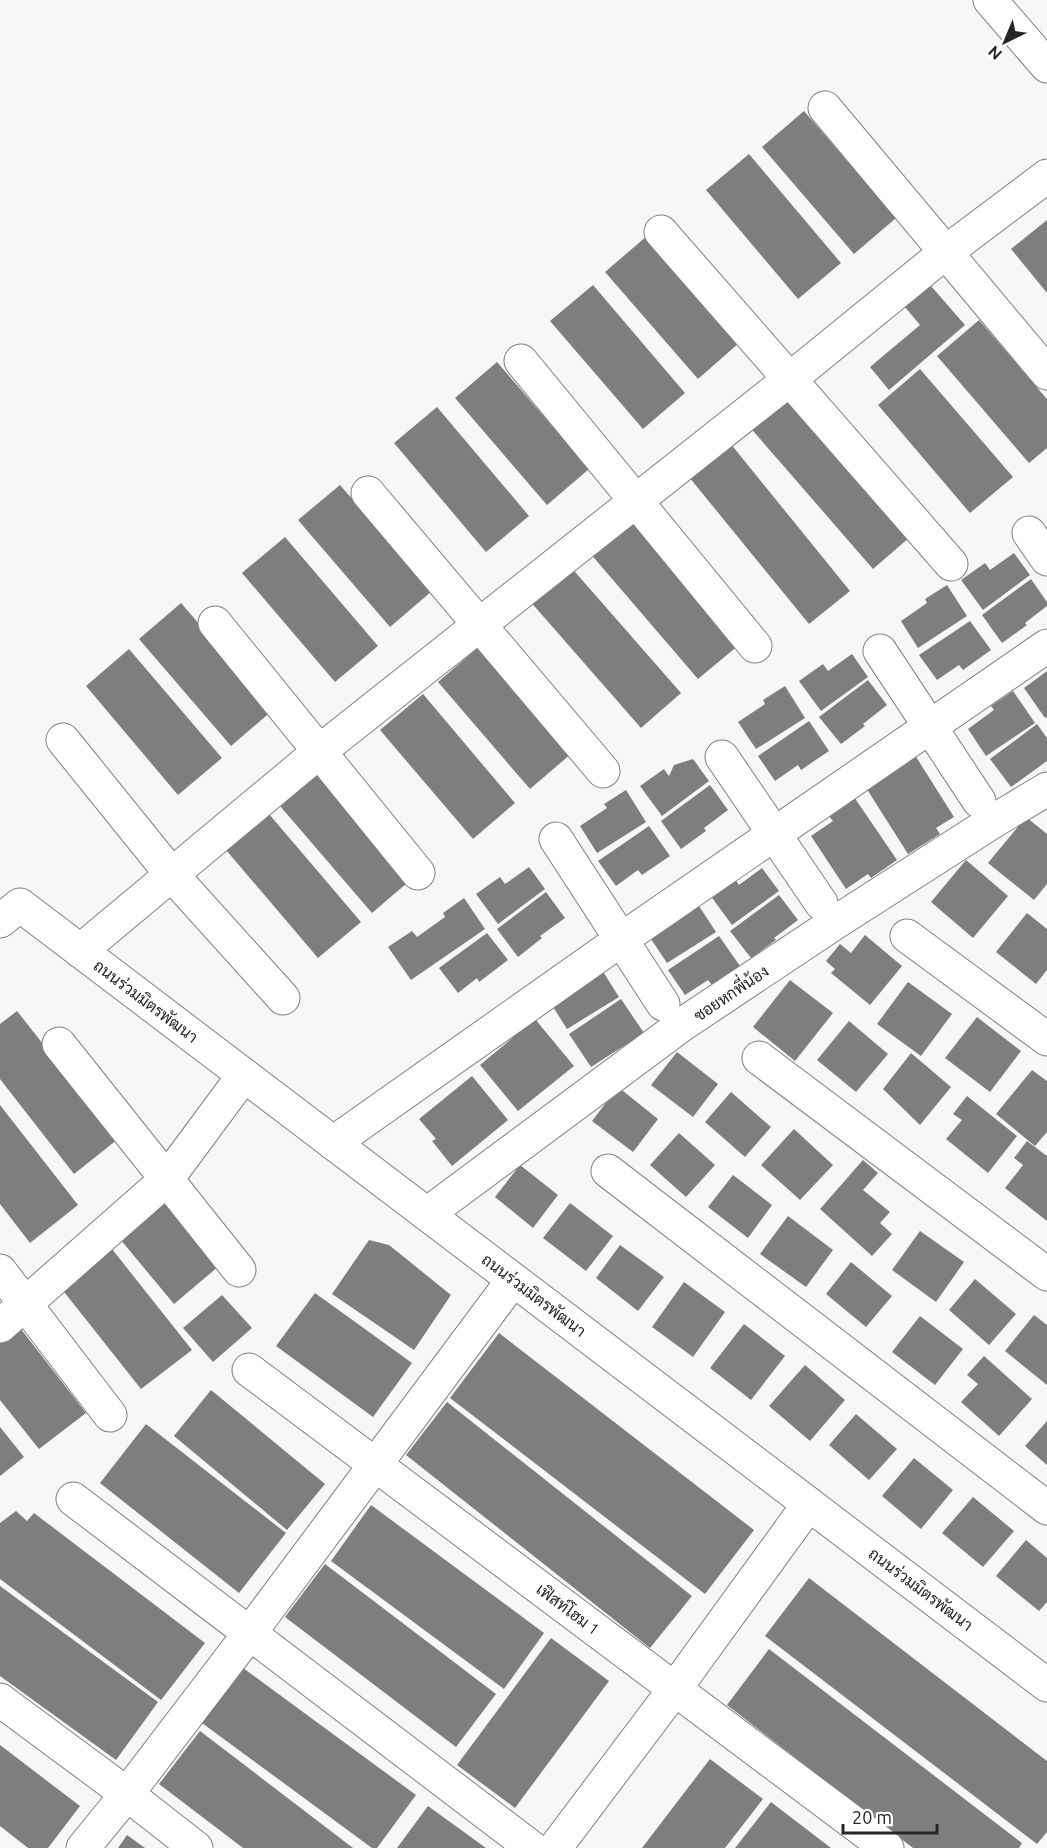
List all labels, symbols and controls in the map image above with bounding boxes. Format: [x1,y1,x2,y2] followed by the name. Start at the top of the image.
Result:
[975,12,1035,72] north arrow
[984,42,1005,64] text: N
[90,955,202,1046] street label: ถนนร่วมมิตรพัฒนา
[687,957,772,1025] street label: ซอยหกพี่น้อง
[478,1249,590,1340] street label: ถนนร่วมมิตรพัฒนา
[865,1543,977,1634] street label: ถนนร่วมมิตรพัฒนา
[533,1577,605,1638] street label: เฟิสท์โฮม 1
[843,1797,938,1835] scale bar
[852,1807,892,1827] text: 20 m

